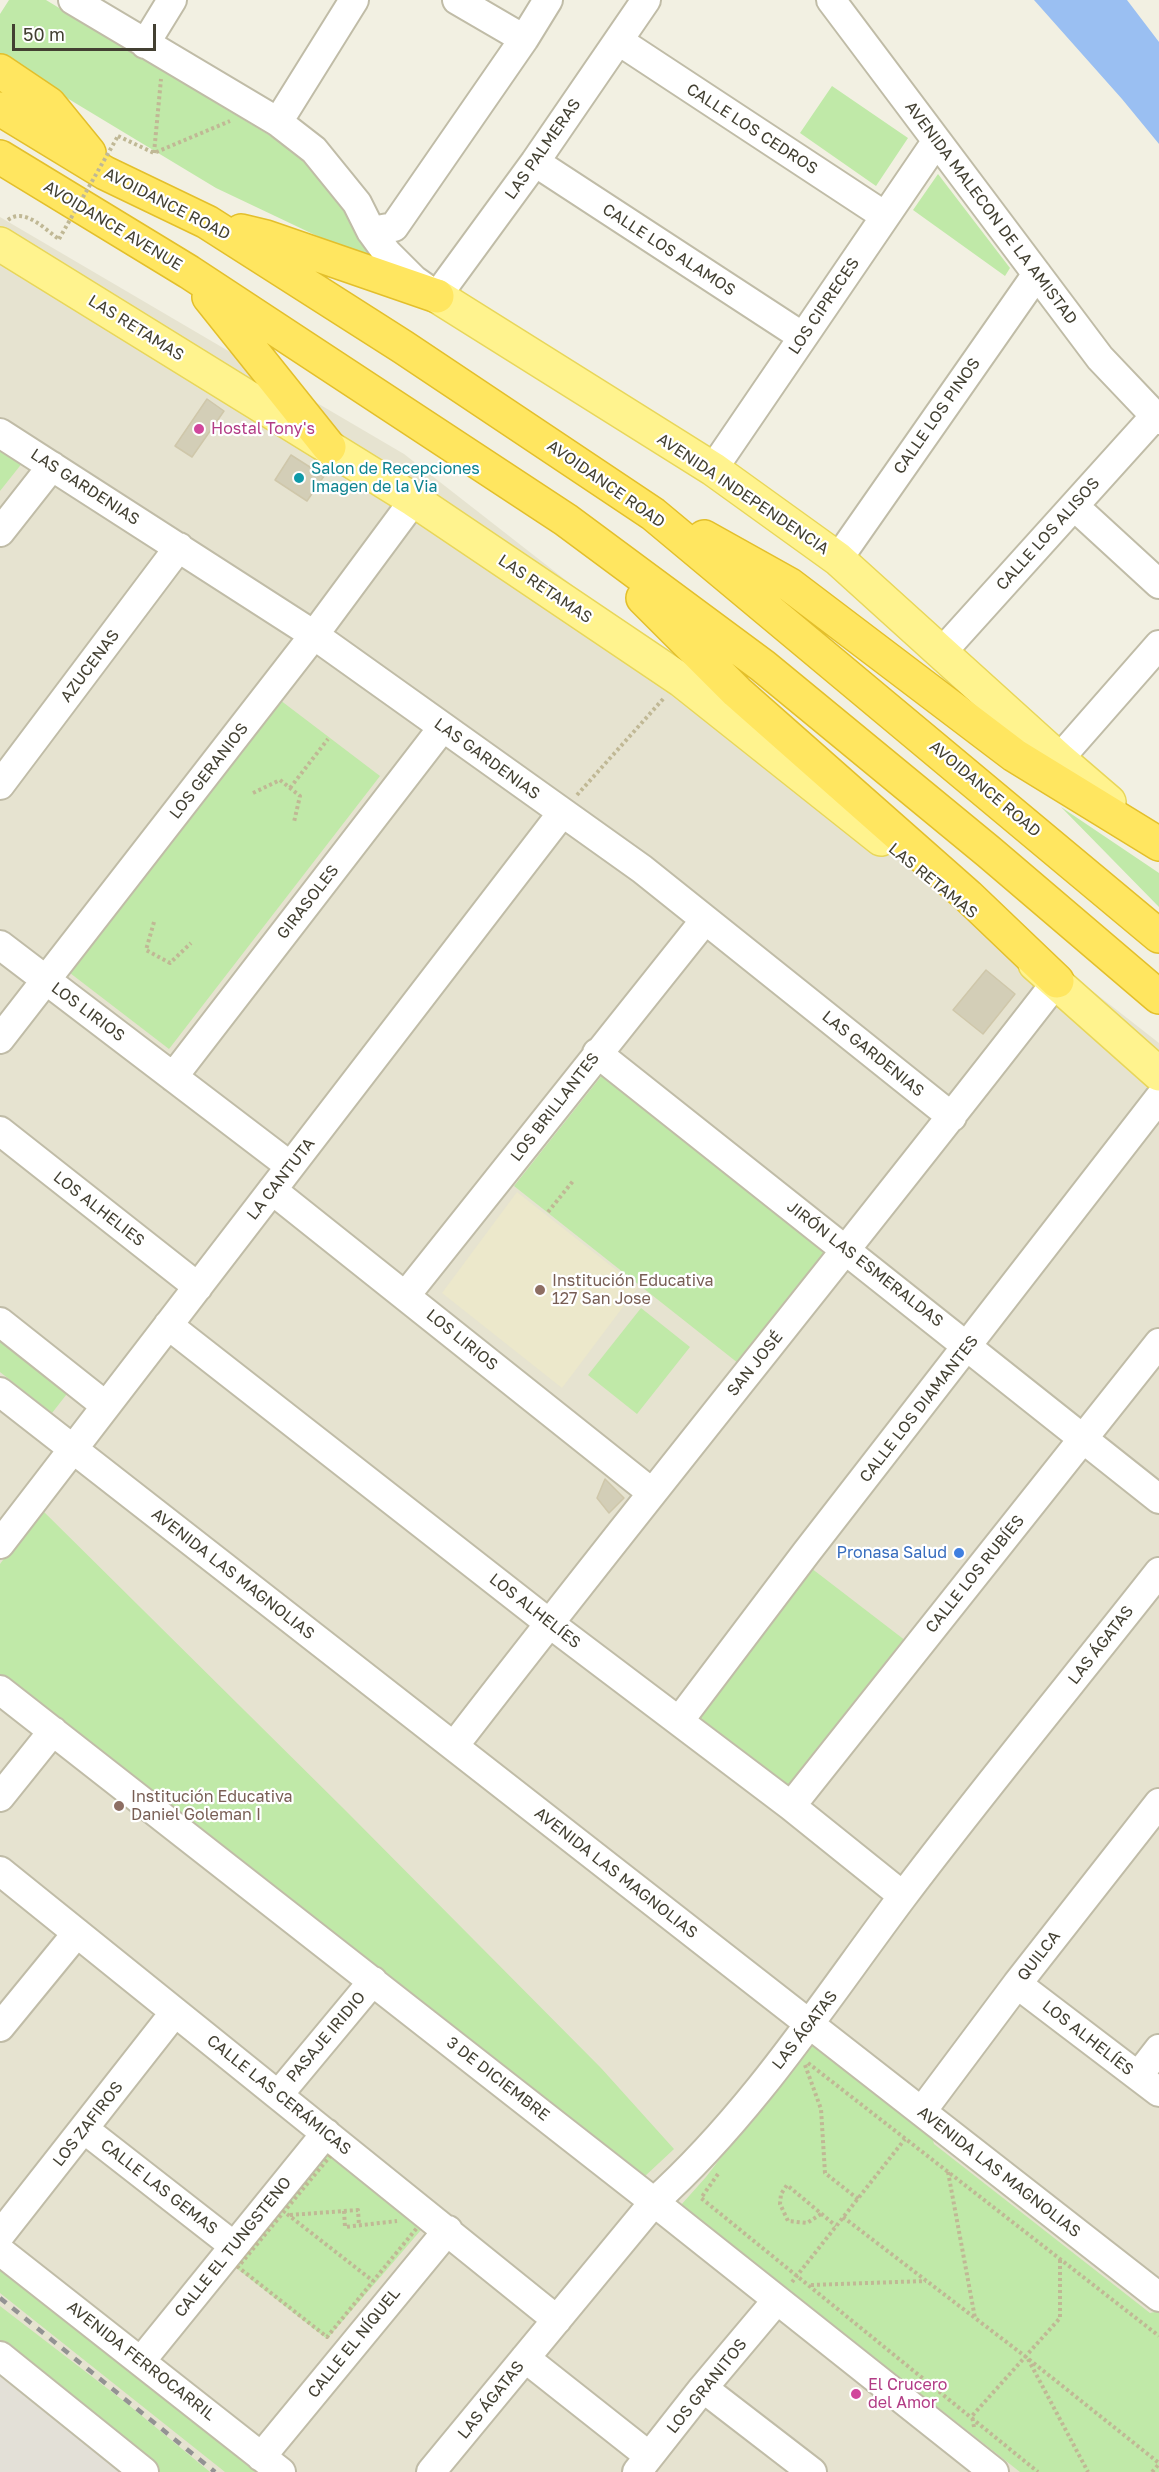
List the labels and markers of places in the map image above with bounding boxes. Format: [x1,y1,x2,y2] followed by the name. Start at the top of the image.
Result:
[211,419,315,439] place label: Hostal Tony's
[192,422,206,436] marker: Hostal Tony's
[311,459,480,497] place label: Salon de Recepciones Imagen de la Via
[292,471,306,485] marker: Salon de Recepciones Imagen de la Via
[552,1271,713,1309] place label: Institución Educativa 127 San Jose
[533,1283,547,1297] marker: Institución Educativa 127 San Jose
[837,1543,947,1563] place label: Pronasa Salud
[952,1546,966,1560] marker: Pronasa Salud
[131,1787,292,1825] place label: Institución Educativa Daniel Goleman I
[112,1799,126,1813] marker: Institución Educativa Daniel Goleman I
[868,2375,947,2413] place label: El Crucero del Amor
[849,2387,863,2401] marker: El Crucero del Amor

